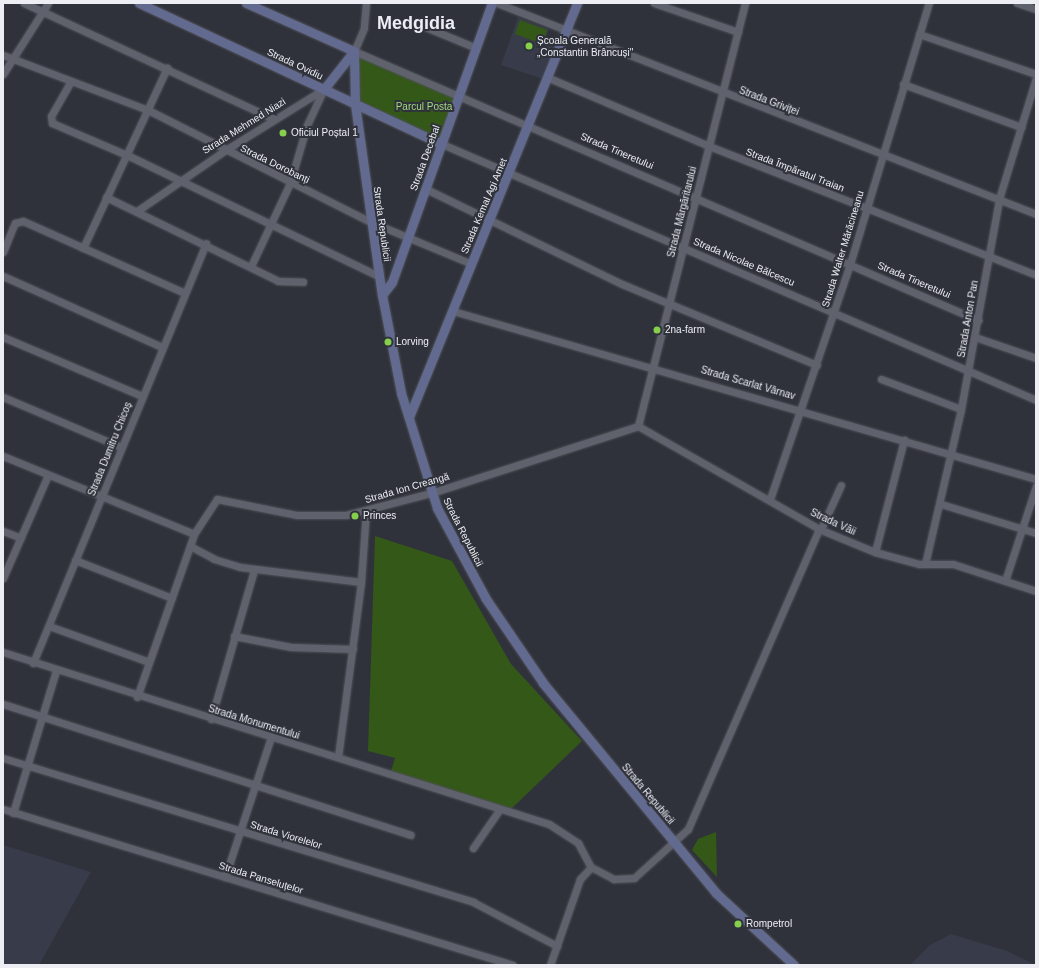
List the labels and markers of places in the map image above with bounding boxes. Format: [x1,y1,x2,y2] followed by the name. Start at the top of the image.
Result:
[537,34,633,58] place label: Școala Generală „Constantin Brâncuși"
[524,41,534,51] marker: Școala Generală „Constantin Brâncuși"
[291,127,358,139] place label: Oficiul Poștal 1
[278,128,288,138] marker: Oficiul Poștal 1
[665,324,705,336] place label: 2na-farm
[652,325,662,335] marker: 2na-farm
[396,336,429,348] place label: Lorving
[383,337,393,347] marker: Lorving
[363,510,396,522] place label: Princes
[350,511,360,521] marker: Princes
[746,918,792,930] place label: Rompetrol
[733,919,743,929] marker: Rompetrol

